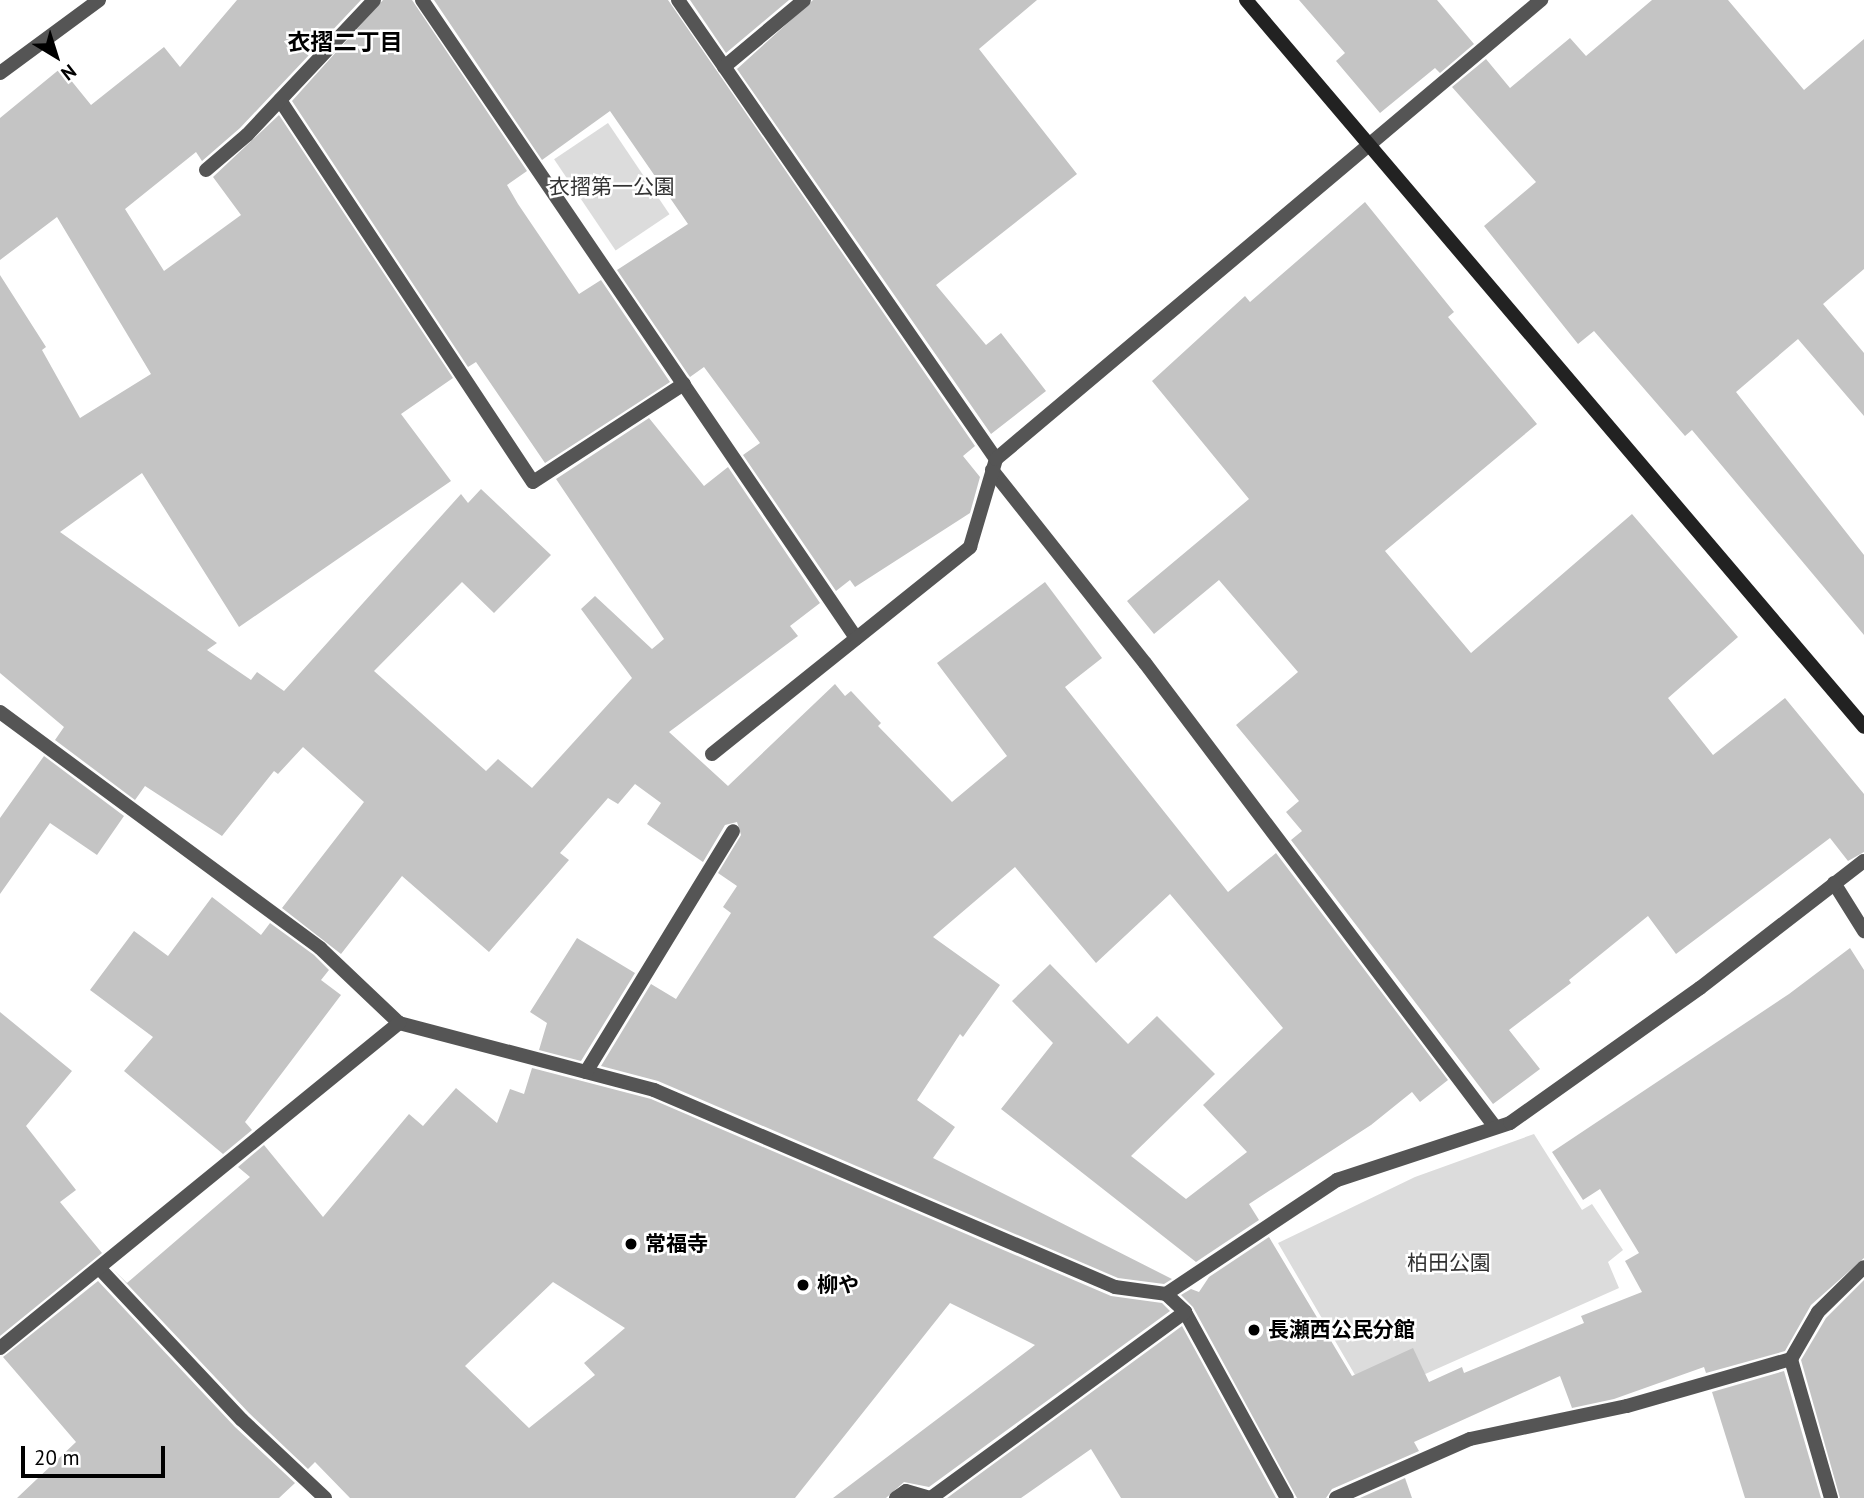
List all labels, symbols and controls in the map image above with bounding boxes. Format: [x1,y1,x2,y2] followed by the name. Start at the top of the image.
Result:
[21,21,91,91] north arrow
[288,28,402,56] district label: 衣摺二丁目
[57,59,81,86] text: N
[549,174,675,200] park label: 衣摺第一公園
[645,1231,708,1257] place label: 常福寺
[623,1236,639,1252] marker: 常福寺
[1407,1250,1491,1276] park label: 柏田公園
[817,1272,859,1298] place label: 柳や
[795,1277,811,1293] marker: 柳や
[1268,1317,1415,1343] place label: 長瀬西公民分館
[1246,1322,1262,1338] marker: 長瀬西公民分館
[24,1432,168,1476] scale bar
[34,1444,80,1471] text: 20 m

